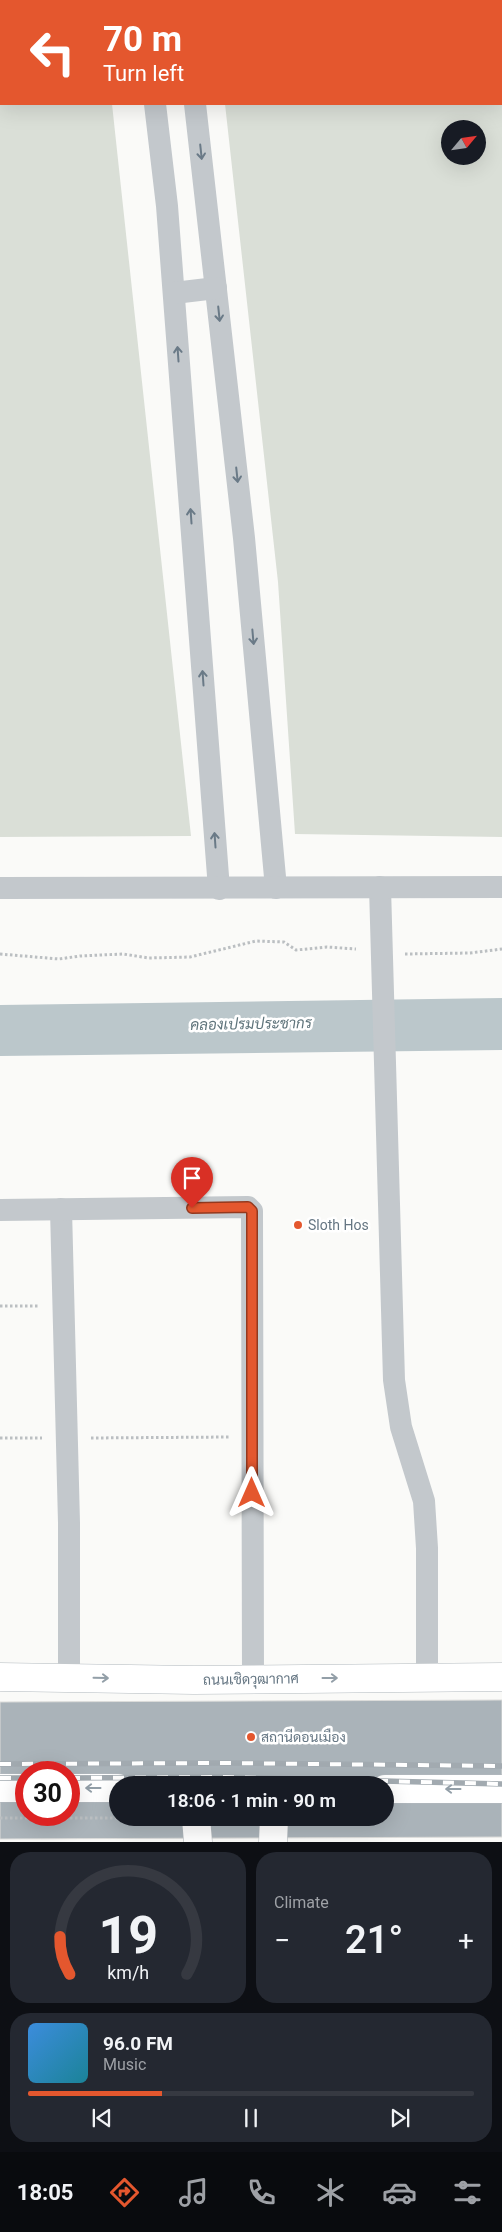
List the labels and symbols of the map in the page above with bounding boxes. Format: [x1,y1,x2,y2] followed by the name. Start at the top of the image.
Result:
[441,120,486,165] north arrow
[196,144,206,160] one-way arrow
[214,305,224,321] one-way arrow
[174,346,183,362] one-way arrow
[232,467,242,483] one-way arrow
[186,508,195,524] one-way arrow
[248,629,258,645] one-way arrow
[198,670,208,686] one-way arrow
[211,832,220,848] one-way arrow
[190,1014,313,1034] water label: คลองเปรมประชากร
[171,1157,213,1208] pin
[308,1217,369,1233] place label: Sloth Hos
[292,1219,304,1231] marker: Sloth Hos
[225,1466,277,1518] position arrow
[203,1670,299,1690] street label: ถนนเชิดวุฒากาศ
[92,1673,109,1683] one-way arrow
[322,1674,338,1683] one-way arrow
[261,1728,346,1745] place label: สถานีดอนเมือง
[245,1731,257,1743] marker: สถานีดอนเมือง
[15,1761,80,1826] speed limit sign: 30
[85,1783,102,1793] one-way arrow
[446,1784,462,1794] one-way arrow

